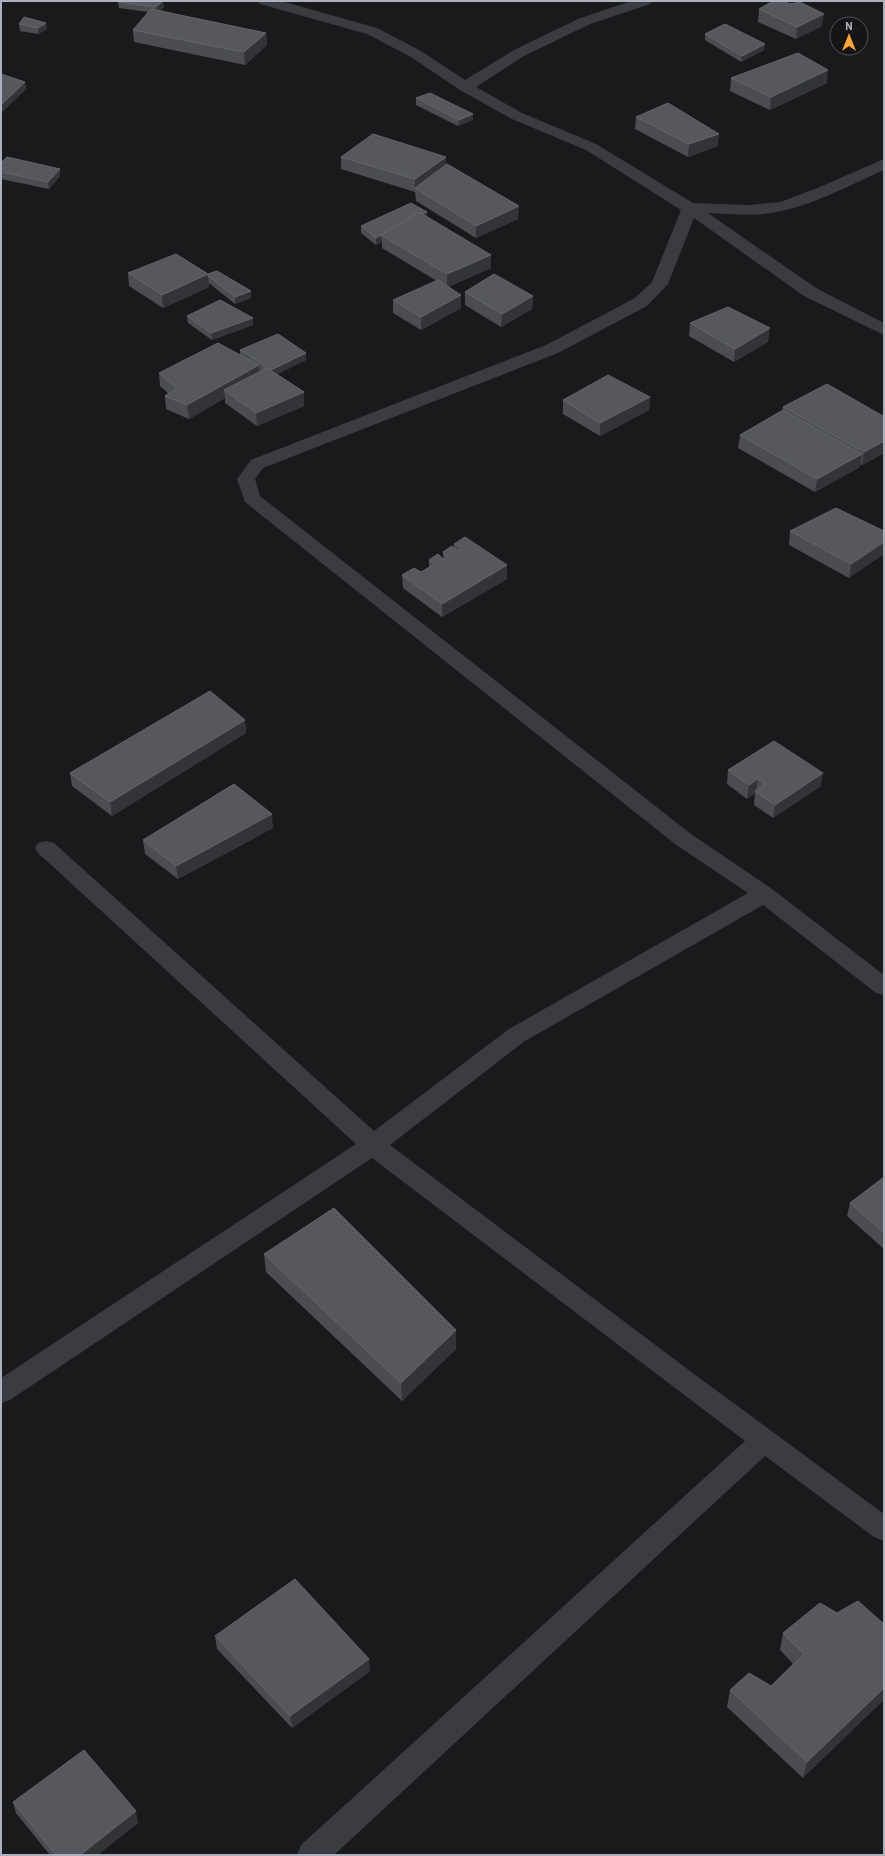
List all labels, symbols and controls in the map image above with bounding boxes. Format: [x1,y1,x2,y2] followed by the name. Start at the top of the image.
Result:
[829,16,869,56] north arrow
[845,19,853,32] text: N

